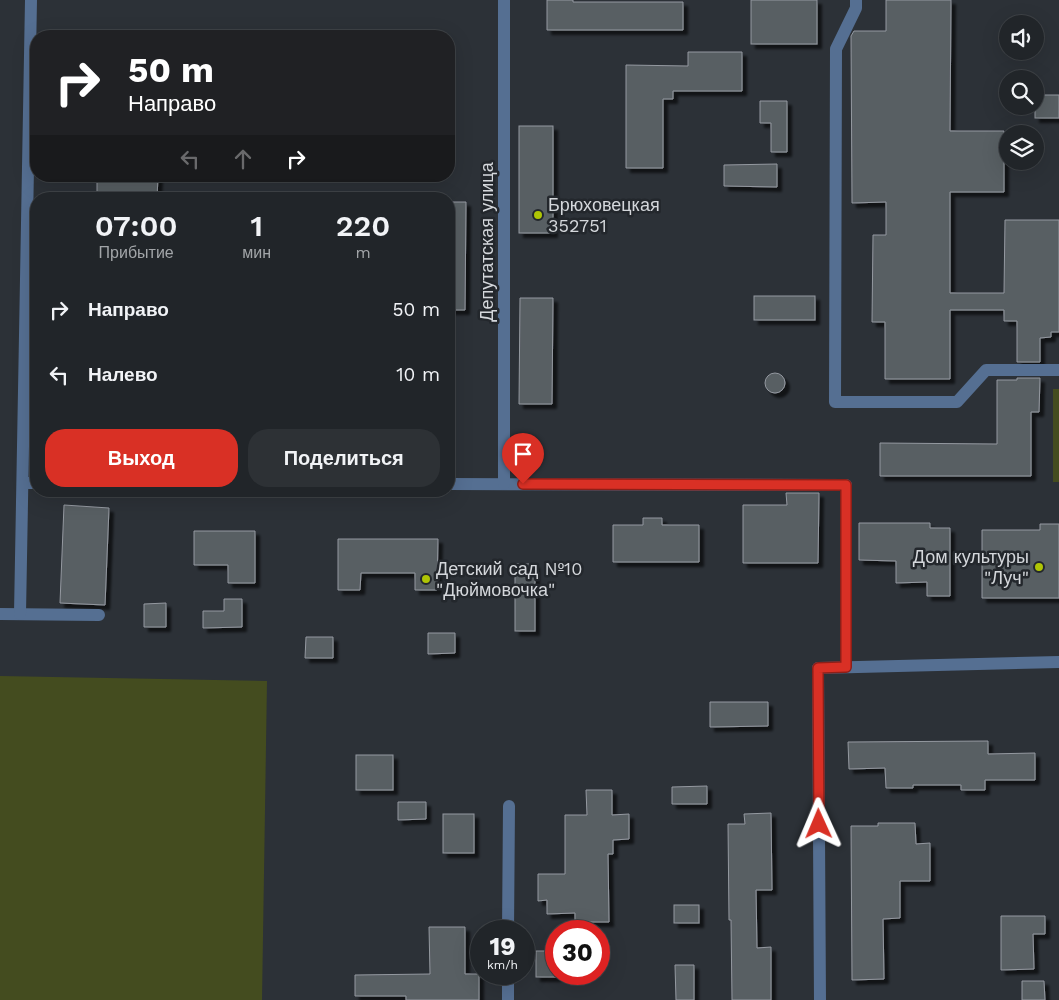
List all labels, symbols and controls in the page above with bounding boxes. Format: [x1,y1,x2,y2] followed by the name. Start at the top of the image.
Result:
[999,15,1044,170] map controls
[999,15,1044,60] button: sound
[128,49,214,91] text: 50 m
[45,50,110,115] icon: right
[999,70,1044,115] button: search
[128,91,216,116] text: Направо
[999,125,1044,170] button: layers
[176,145,204,173] icon: left
[229,145,257,173] icon: ahead
[282,145,310,173] icon: right
[476,161,497,322] street label: Депутатская улица
[548,194,660,236] place label: Брюховецкая 352751
[95,208,178,243] text: 07:00
[250,208,263,243] text: 1
[336,208,390,243] text: 220
[532,209,544,221] marker: Брюховецкая 352751
[99,243,174,262] text: Прибытие
[242,243,271,262] text: мин
[355,243,371,262] text: m
[45,296,73,324] icon: right
[88,298,169,321] text: Направо
[393,298,440,321] text: 50 m
[45,361,73,389] icon: left
[88,363,158,386] text: Налево
[396,363,440,386] text: 10 m
[45,429,238,487] button: Выход
[248,429,440,487] button: Поделиться
[502,433,544,484] pin
[509,440,537,468] icon: arrive
[913,546,1029,588] place label: Дом культуры "Луч"
[436,558,582,600] place label: Детский сад №10 "Дюймовочка"
[1033,561,1045,573] marker: Дом культуры "Луч"
[420,573,432,585] marker: Детский сад №10 "Дюймовочка"
[792,797,844,849] position arrow
[545,920,610,985] speed limit sign: 30
[489,932,516,961] text: 19
[487,958,518,972] text: km/h

